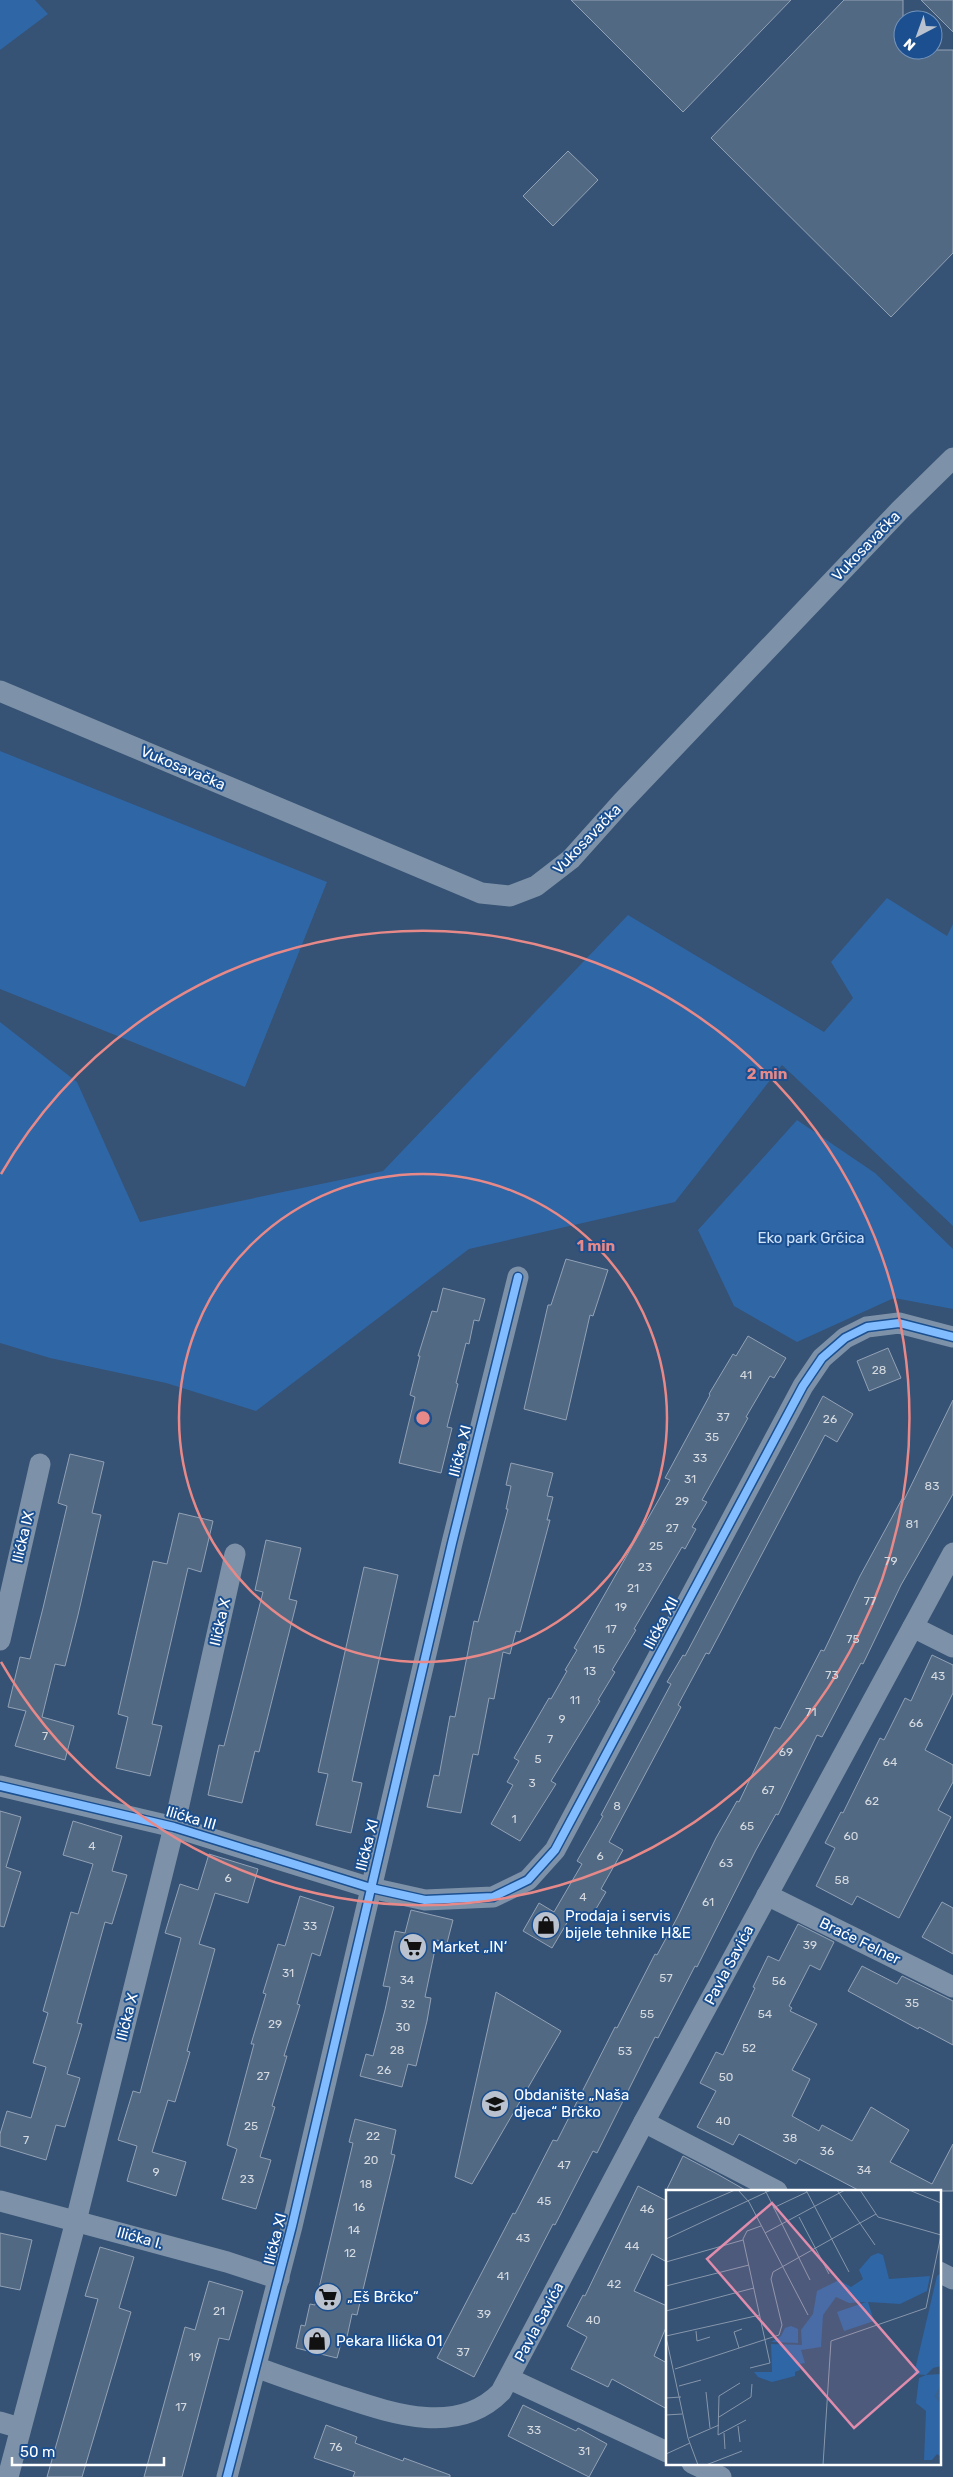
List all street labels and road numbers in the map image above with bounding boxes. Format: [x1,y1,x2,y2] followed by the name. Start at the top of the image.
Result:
[828,507,904,585] street label: Vukosavačka
[138,742,228,794] street label: Vukosavačka
[549,800,625,878] street label: Vukosavačka
[445,1423,475,1479] street label: Ilićka XI
[8,1509,38,1565] street label: Ilićka IX
[640,1594,682,1652] street label: Ilićka XII
[206,1596,234,1648] street label: Ilićka X
[164,1802,218,1834] street label: Ilićka III
[352,1817,382,1873] street label: Ilićka XI
[816,1914,904,1969] street label: Braće Felner
[701,1922,757,2008] street label: Pavla Savića
[112,1991,142,2043] street label: Ilićka X
[260,2211,290,2267] street label: Ilićka XI
[115,2223,165,2253] street label: Ilićka I.
[511,2279,567,2365] street label: Pavla Savića

